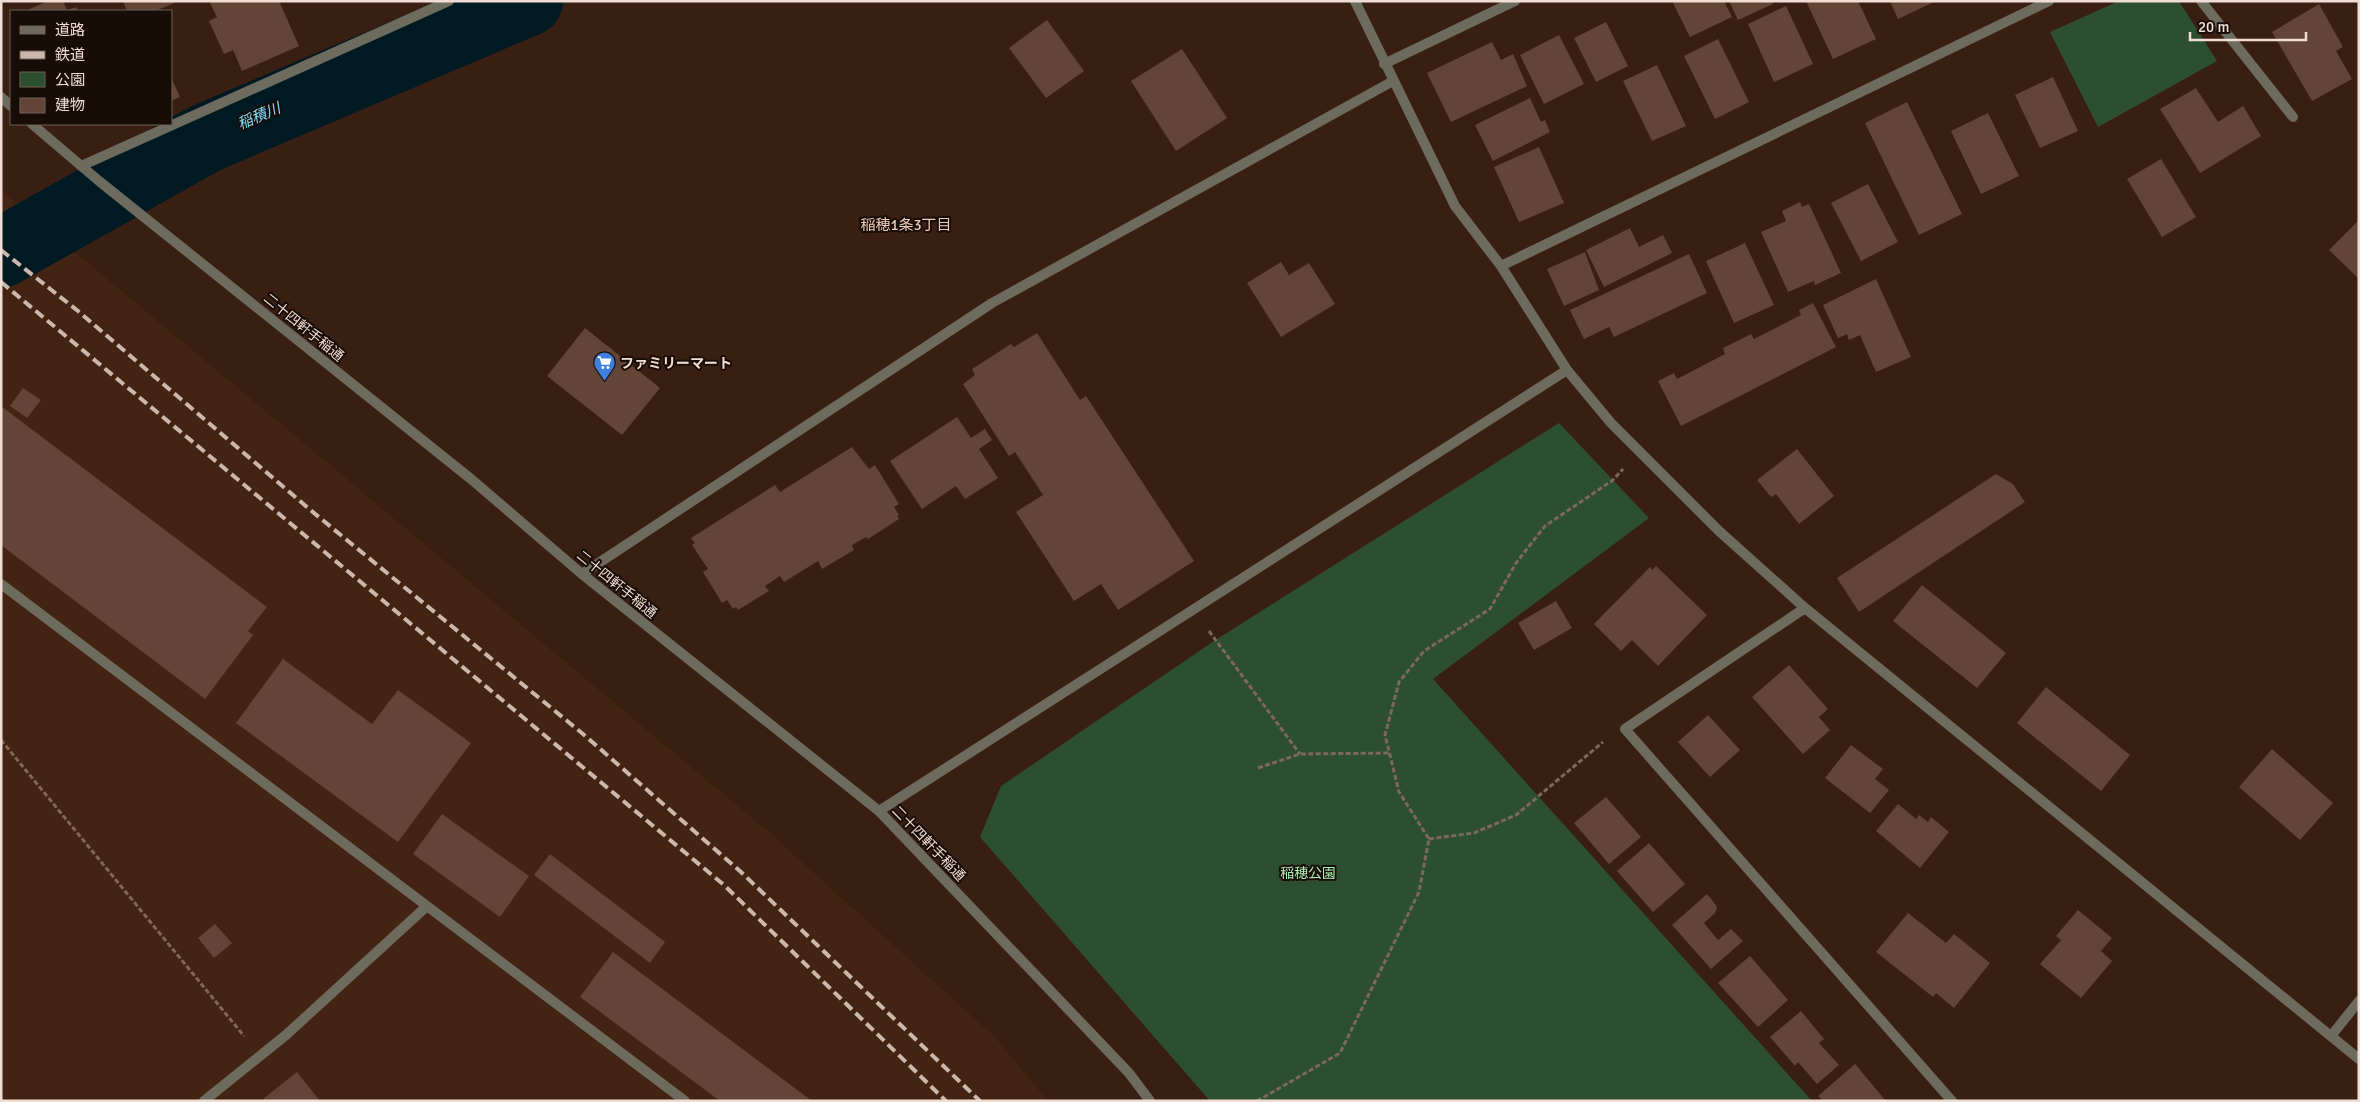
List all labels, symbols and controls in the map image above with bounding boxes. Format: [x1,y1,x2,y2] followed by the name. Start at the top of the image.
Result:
[10,10,172,125] legend
[2190,10,2306,42] scale bar
[2198,18,2229,36] text: 20 m
[55,21,85,39] text: 道路
[55,46,85,64] text: 鉄道
[55,71,85,89] text: 公園
[55,96,85,114] text: 建物
[235,98,285,133] water label: 稲積川
[860,216,952,234] district label: 稲穂1条3丁目
[260,290,347,365] street label: 二十四軒手稲通
[592,351,616,382] supermarket icon: ファミリーマート
[620,355,732,372] place label: ファミリーマート
[573,547,660,622] street label: 二十四軒手稲通
[888,802,969,884] street label: 二十四軒手稲通
[1280,865,1336,882] park label: 稲穂公園

